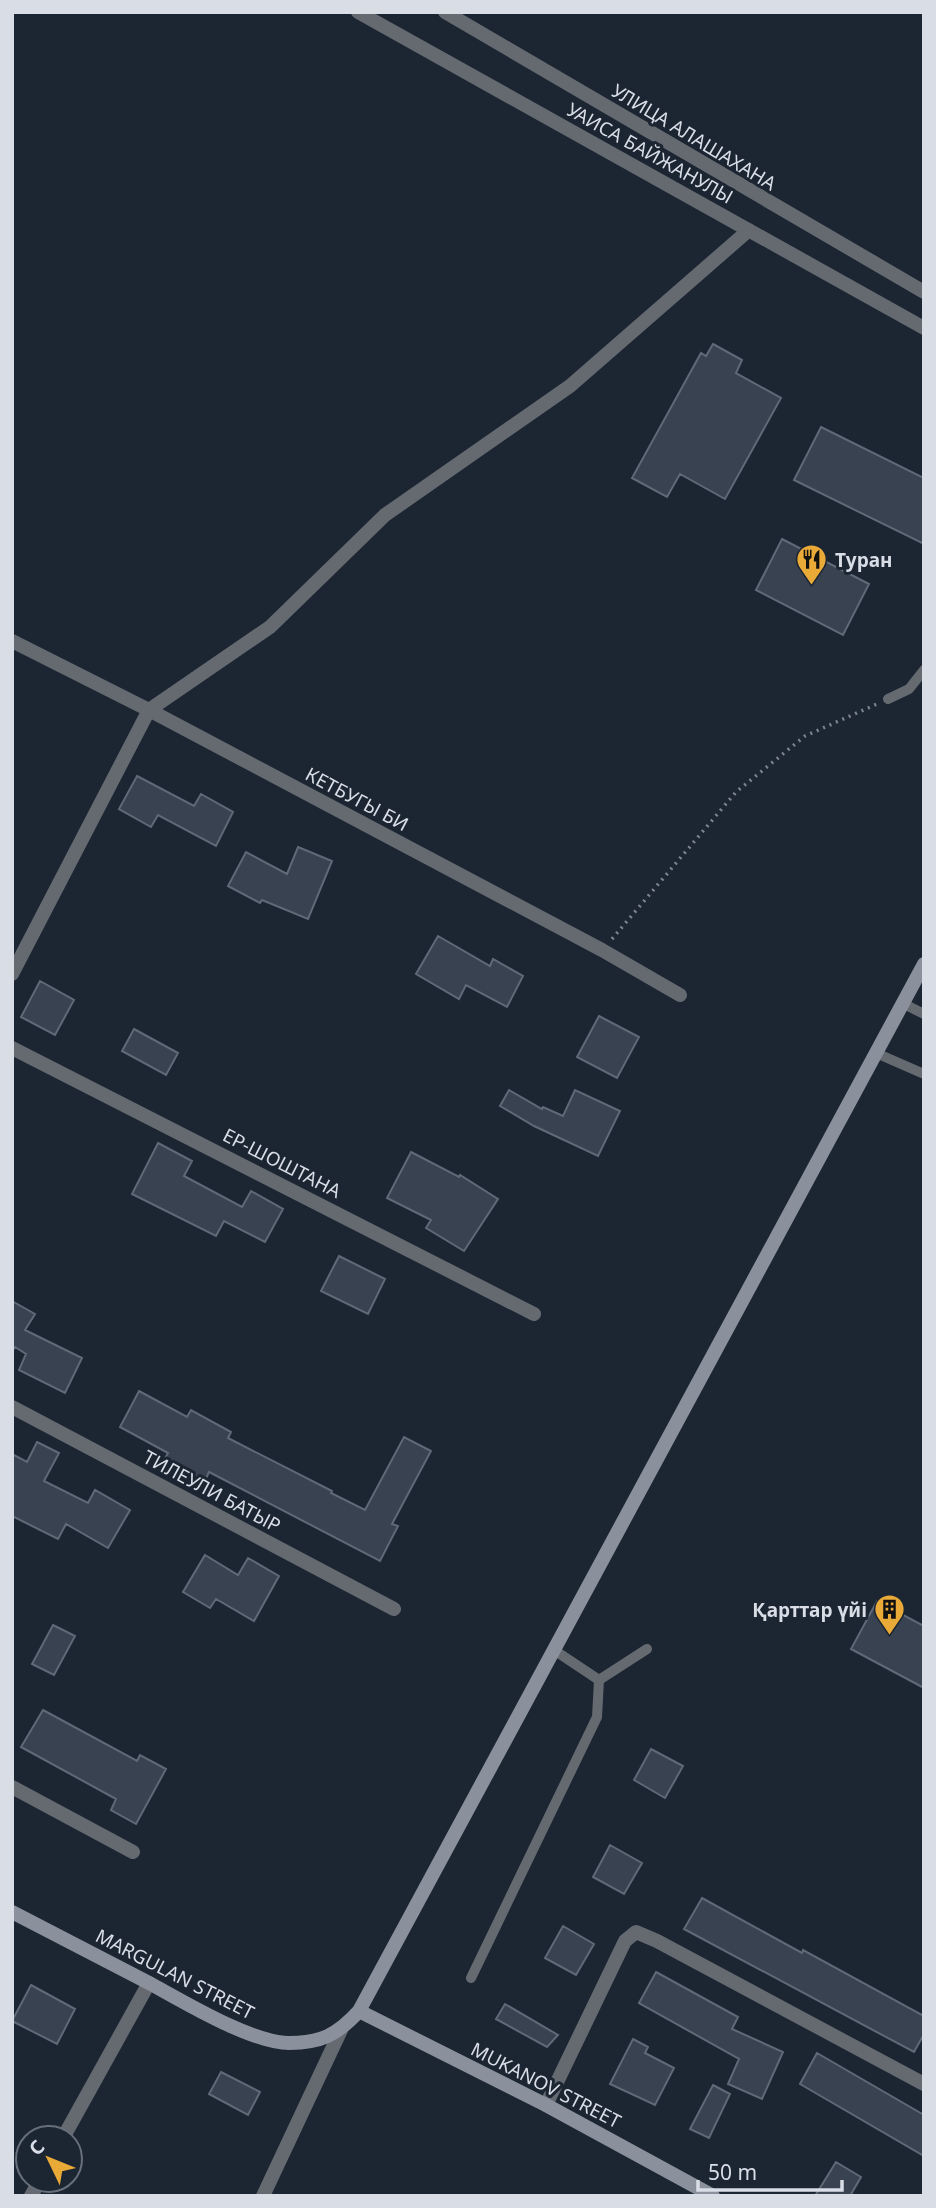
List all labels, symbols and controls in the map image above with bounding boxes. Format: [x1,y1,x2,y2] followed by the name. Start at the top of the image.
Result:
[607,78,782,197] street label: УЛИЦА АЛАШАХАНА
[562,97,738,209] street label: УАИСА БАЙЖАНУЛЫ
[795,543,829,587] restaurant icon: Туран
[835,547,893,573] place label: Туран
[301,761,413,837] street label: КЕТБУГЫ БИ
[218,1122,346,1204] street label: ЕР-ШОШТАНА
[139,1444,285,1538] street label: ТИЛЕУЛИ БАТЫР
[873,1593,907,1637] building icon: Қарттар үйі
[752,1597,867,1623] place label: Қарттар үйі
[91,1923,259,2025] street label: MARGULAN STREET
[467,2036,626,2134] street label: MUKANOV STREET
[14,2124,84,2194] north arrow
[23,2134,50,2161] text: С
[698,2148,842,2192] scale bar
[708,2158,757,2186] text: 50 m

